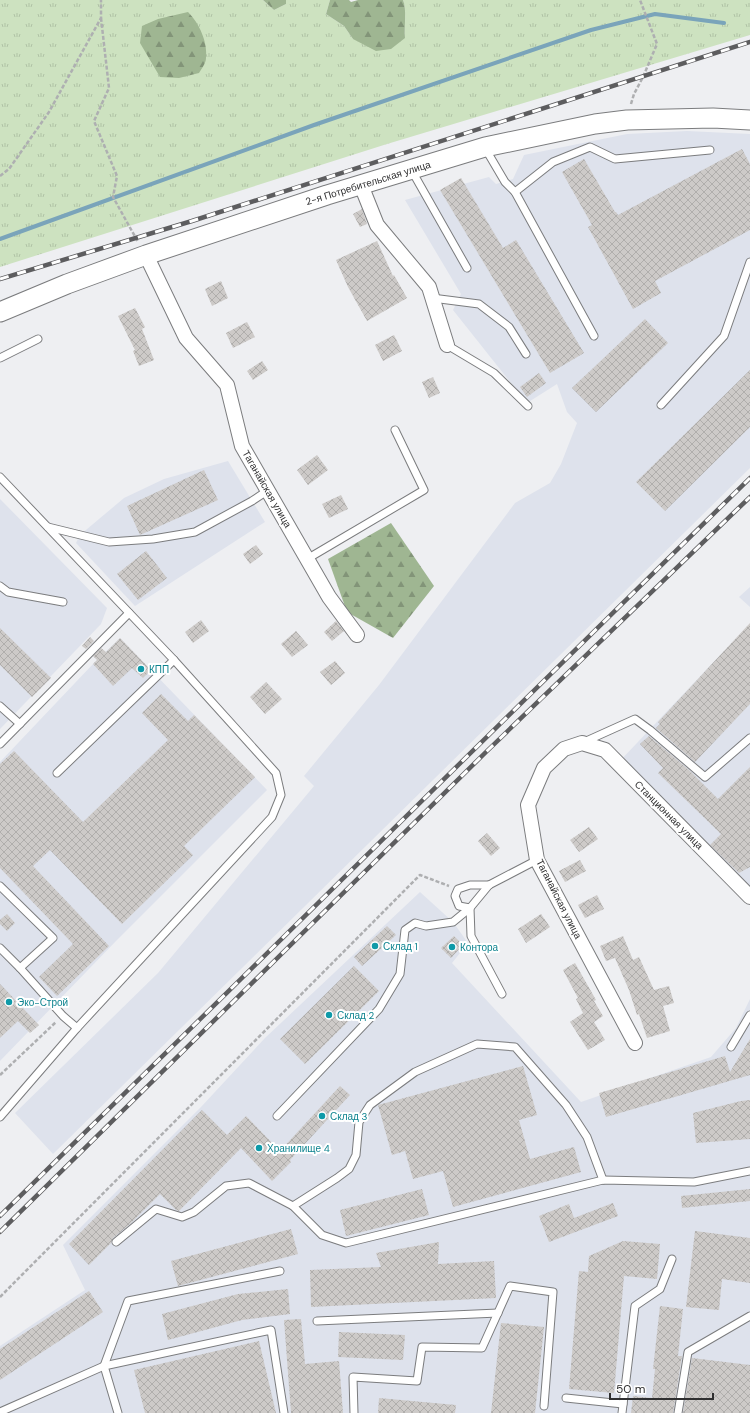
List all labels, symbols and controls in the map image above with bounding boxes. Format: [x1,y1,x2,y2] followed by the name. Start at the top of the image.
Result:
[304,158,433,208] street label: 2-я Потребительская улица
[239,448,295,531] street label: Таганайская улица
[149,663,169,676] place label: КПП
[136,664,146,674] marker: КПП
[632,778,706,852] street label: Станционная улица
[533,857,585,941] street label: Таганайская улица
[383,940,418,953] place label: Склад 1
[370,941,380,951] marker: Склад 1
[460,941,499,954] place label: Контора
[447,942,457,952] marker: Контора
[17,996,68,1009] place label: Эко-Строй
[4,997,14,1007] marker: Эко-Строй
[337,1009,375,1022] place label: Склад 2
[324,1010,334,1020] marker: Склад 2
[330,1110,368,1123] place label: Склад 3
[317,1111,327,1121] marker: Склад 3
[267,1142,330,1155] place label: Хранилище 4
[254,1143,264,1153] marker: Хранилище 4
[610,1375,713,1401] scale bar
[616,1381,645,1397] text: 50 m

